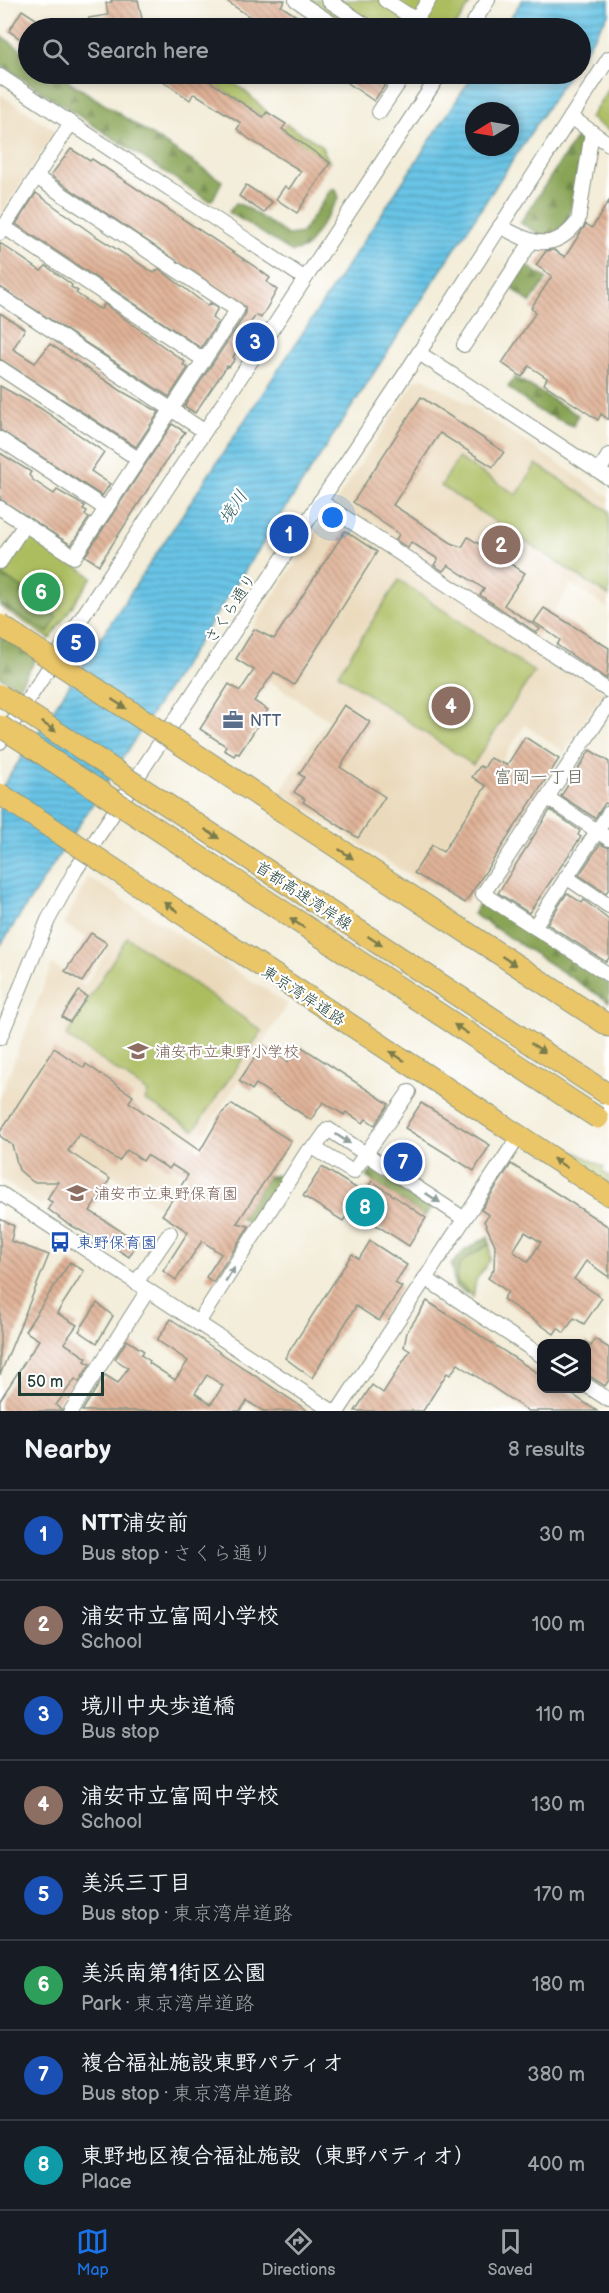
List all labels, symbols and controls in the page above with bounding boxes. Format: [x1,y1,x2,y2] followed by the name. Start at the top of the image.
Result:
[18,18,591,84] search box
[39,35,72,68] icon: search
[87,38,209,65] text: Search here
[465,102,519,156] north arrow
[236,320,274,364] pin: 3
[215,486,252,528] water label: 境川
[318,503,347,532] your location
[270,512,308,556] pin: 1
[482,522,520,568] pin: 2
[22,570,60,614] pin: 6
[202,570,261,648] street label: さくら通り
[56,620,96,666] pin: 5
[432,684,470,728] pin: 4
[111,698,127,709] one-way arrow
[221,708,245,732] office icon: NTT
[250,712,282,731] place label: NTT
[41,721,57,732] one-way arrow
[494,767,584,788] district label: 富岡一丁目
[203,828,219,840] one-way arrow
[338,848,354,859] one-way arrow
[251,858,355,935] street label: 首都高速湾岸線
[163,902,179,913] one-way arrow
[289,917,306,928] one-way arrow
[366,935,382,947] one-way arrow
[501,955,517,966] one-way arrow
[258,962,349,1030] street label: 東京湾岸道路
[453,1024,469,1035] one-way arrow
[126,1039,150,1063] school or university icon: 浦安市立東野小学校
[529,1042,545,1054] one-way arrow
[155,1043,299,1062] place label: 浦安市立東野小学校
[389,1051,405,1062] one-way arrow
[335,1133,351,1145] one-way arrow
[384,1140,422,1184] pin: 7
[552,1158,568,1169] one-way arrow
[65,1181,89,1205] school or university icon: 浦安市立東野保育園
[346,1184,385,1230] pin: 8
[94,1185,238,1204] place label: 浦安市立東野保育園
[425,1192,441,1203] one-way arrow
[48,1230,72,1254] bus stop icon: 東野保育園
[77,1234,157,1253] place label: 東野保育園
[224,1266,235,1282] one-way arrow
[537,1339,591,1393] map controls
[537,1339,591,1393] button: layers
[18,1369,104,1396] scale bar
[27,1373,63,1392] text: 50 m
[24,1435,111,1466] text: Nearby
[508,1438,585,1462] text: 8 results
[81,1510,189,1537] text: NTT浦安前
[39,1523,48,1547] text: 1
[539,1523,585,1547] text: 30 m
[81,1542,273,1566] text: Bus stop · さくら通り
[81,1603,279,1630] text: 浦安市立富岡小学校
[38,1613,49,1637] text: 2
[532,1613,585,1637] text: 100 m
[81,1630,142,1654] text: School
[81,1693,235,1720] text: 境川中央歩道橋
[38,1703,49,1727] text: 3
[536,1703,585,1727] text: 110 m
[81,1720,160,1744] text: Bus stop
[81,1783,279,1810] text: 浦安市立富岡中学校
[38,1793,49,1817] text: 4
[531,1793,585,1817] text: 130 m
[81,1810,142,1834] text: School
[81,1870,191,1897] text: 美浜三丁目
[38,1883,49,1907] text: 5
[534,1883,585,1907] text: 170 m
[81,1902,293,1926] text: Bus stop · 東京湾岸道路
[81,1960,266,1987] text: 美浜南第1街区公園
[37,1973,50,1997] text: 6
[532,1973,585,1997] text: 180 m
[81,1992,254,2016] text: Park · 東京湾岸道路
[81,2050,344,2077] text: 複合福祉施設東野パティオ
[38,2063,49,2087] text: 7
[527,2063,585,2087] text: 380 m
[81,2082,293,2106] text: Bus stop · 東京湾岸道路
[81,2143,476,2170] text: 東野地区複合福祉施設（東野パティオ）
[37,2153,50,2177] text: 8
[527,2153,585,2177] text: 400 m
[81,2170,132,2194] text: Place
[76,2225,109,2280] tab: Map
[262,2225,335,2280] tab: Directions
[488,2225,533,2280] tab: Saved

